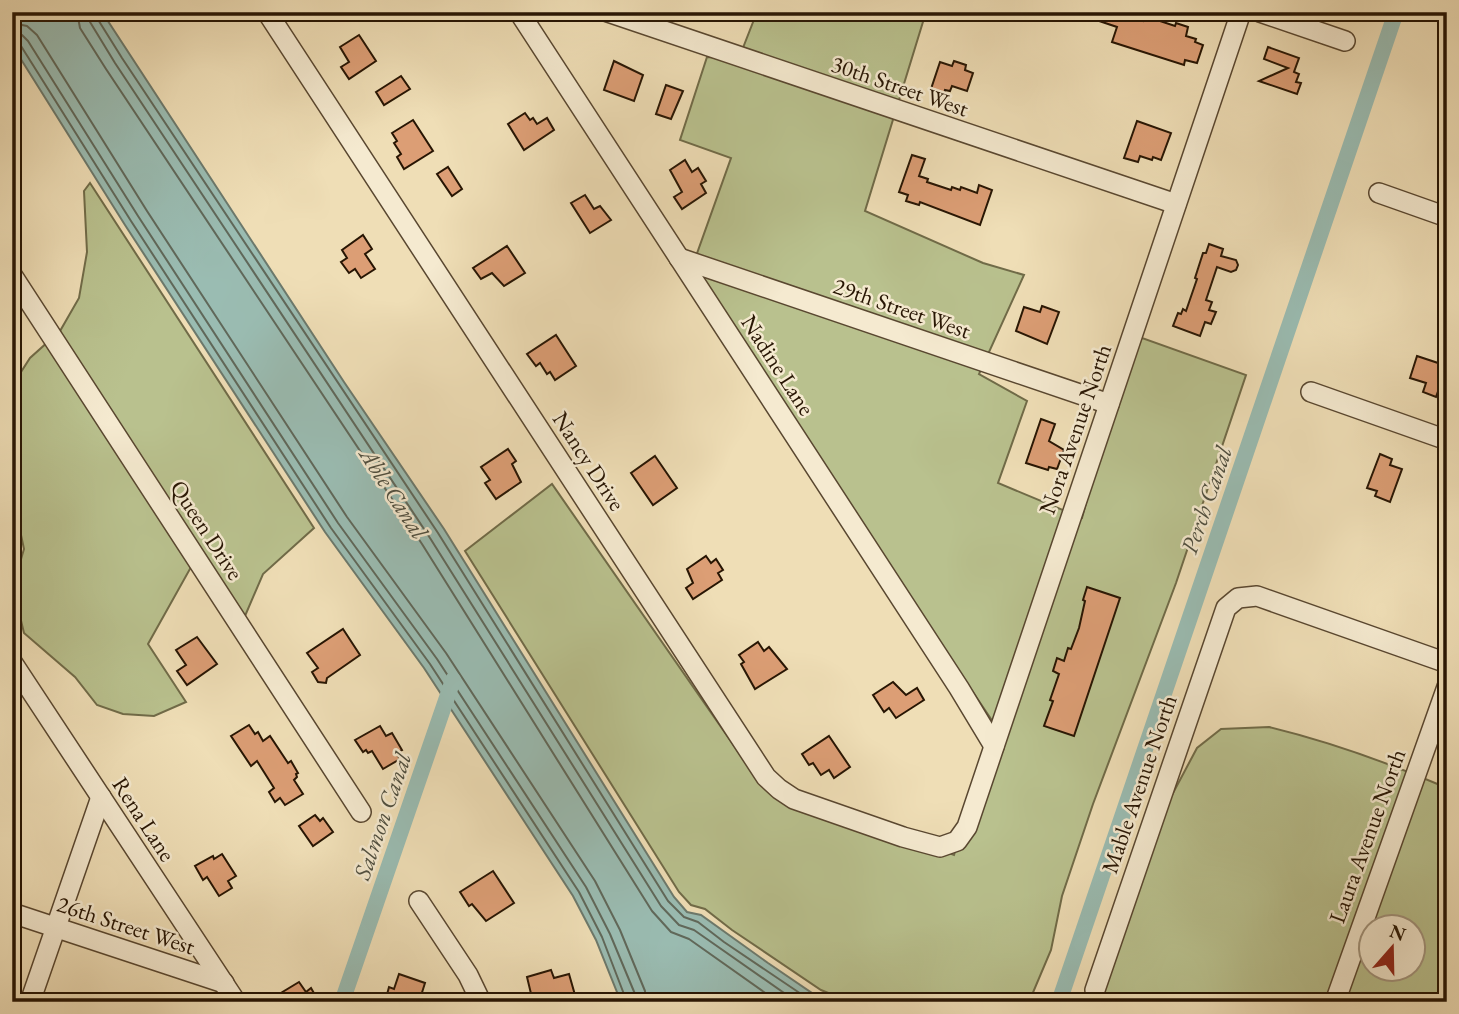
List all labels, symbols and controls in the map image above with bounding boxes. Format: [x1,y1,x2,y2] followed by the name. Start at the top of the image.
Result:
[827,48,973,124] street label: 30th Street West
[829,270,975,346] street label: 29th Street West
[734,309,822,421] street label: Nadine Lane
[1032,340,1118,518] street label: Nora Avenue North
[546,406,632,516] street label: Nancy Drive
[352,440,436,546] water label: Able Canal
[1173,441,1239,558] water label: Perch Canal
[164,474,250,586] street label: Queen Drive
[1094,691,1184,877] street label: Mable Avenue North
[1322,745,1412,927] street label: Laura Avenue North
[346,747,419,884] water label: Salmon Canal
[106,771,182,867] street label: Rena Lane
[53,889,199,962] street label: 26th Street West
[1358,912,1428,982] north arrow
[1386,918,1410,947] text: N

